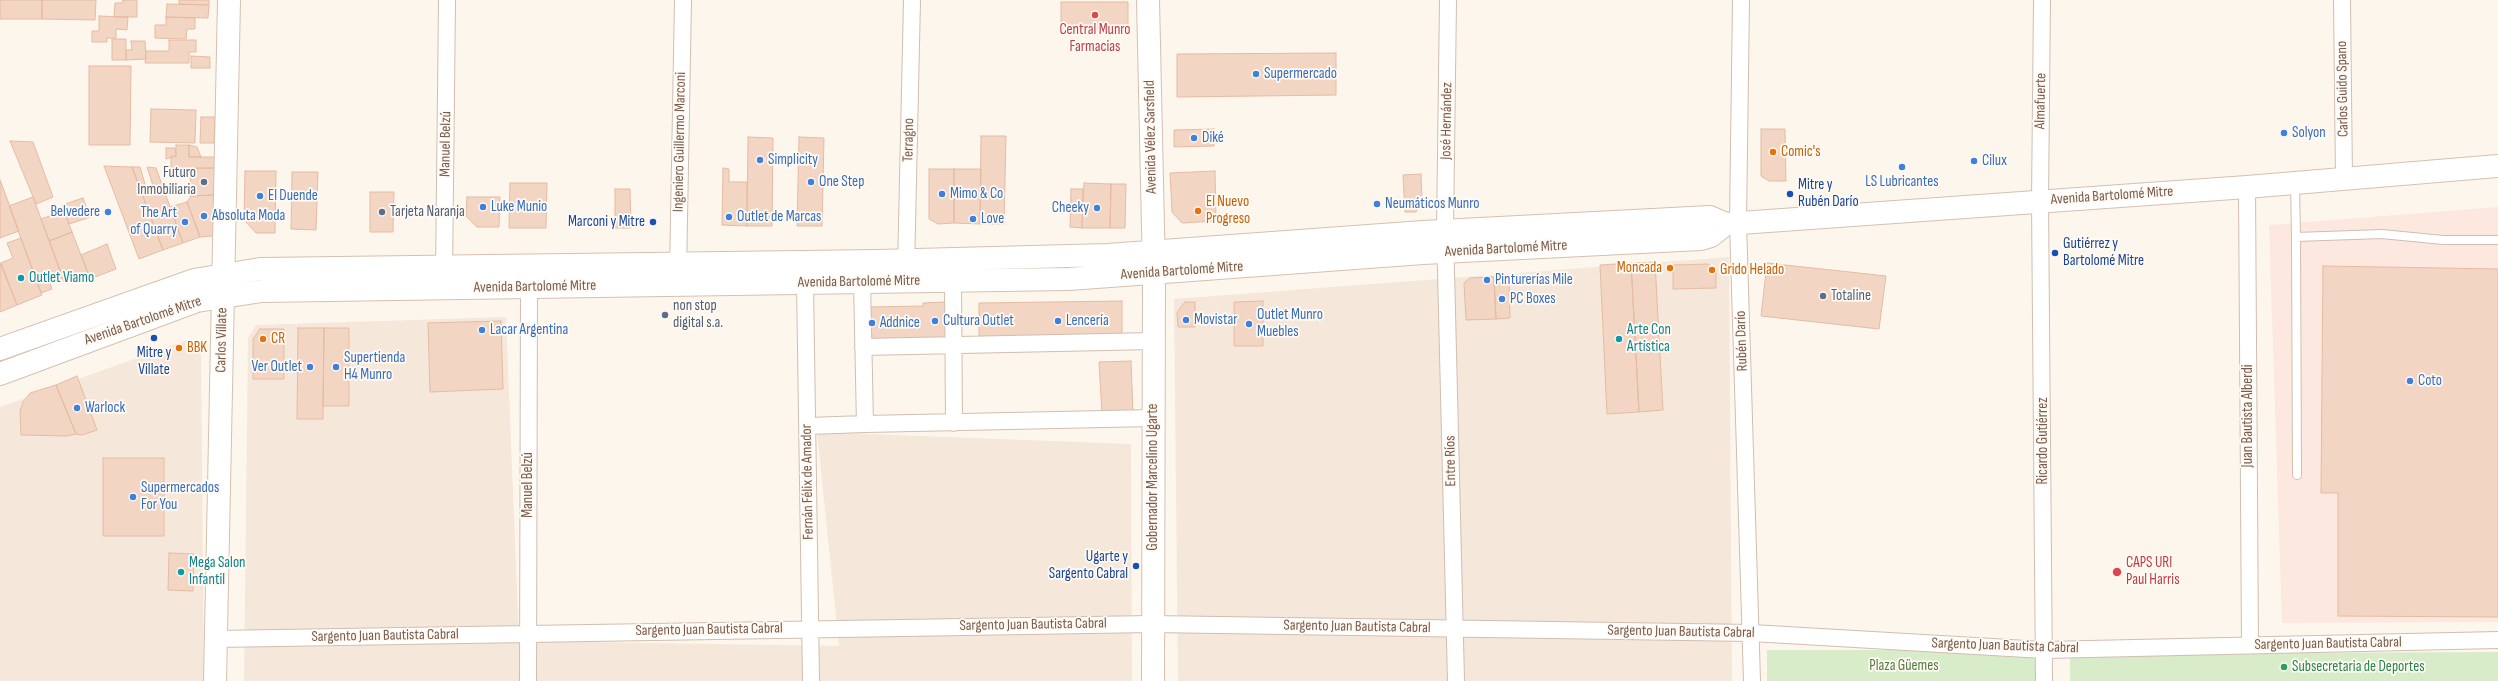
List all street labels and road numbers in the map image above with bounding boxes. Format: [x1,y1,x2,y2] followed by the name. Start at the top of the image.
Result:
[2333,41,2353,137] street label: Carlos Guido Spano
[670,72,690,212] street label: Ingeniero Guillermo Marconi
[2032,73,2050,129] street label: Almafuerte
[1141,80,1161,194] street label: Avenida Vélez Sarsfield
[1437,82,1457,160] street label: José Hernández
[436,111,456,177] street label: Manuel Belzú
[900,118,918,162] street label: Terragno
[2050,183,2174,209] street label: Avenida Bartolomé Mitre
[1444,237,1568,261] street label: Avenida Bartolomé Mitre
[1120,258,1244,284] street label: Avenida Bartolomé Mitre
[798,272,920,292] street label: Avenida Bartolomé Mitre
[474,277,596,297] street label: Avenida Bartolomé Mitre
[82,293,204,349] street label: Avenida Bartolomé Mitre
[212,307,232,373] street label: Carlos Villate
[1732,310,1752,372] street label: Rubén Darío
[2239,365,2257,467] street label: Juan Bautista Alberdi
[2034,397,2052,485] street label: Ricardo Gutiérrez
[1144,403,1162,551] street label: Gobernador Marcelino Ugarte
[798,424,818,540] street label: Fernán Félix de Amador
[1442,435,1460,487] street label: Entre Ríos
[519,452,537,518] street label: Manuel Belzú
[959,615,1107,635] street label: Sargento Juan Bautista Cabral
[1283,617,1431,637] street label: Sargento Juan Bautista Cabral
[635,620,783,640] street label: Sargento Juan Bautista Cabral
[1607,622,1755,642] street label: Sargento Juan Bautista Cabral
[311,626,459,646] street label: Sargento Juan Bautista Cabral
[1931,634,2079,658] street label: Sargento Juan Bautista Cabral
[2254,634,2402,654] street label: Sargento Juan Bautista Cabral

